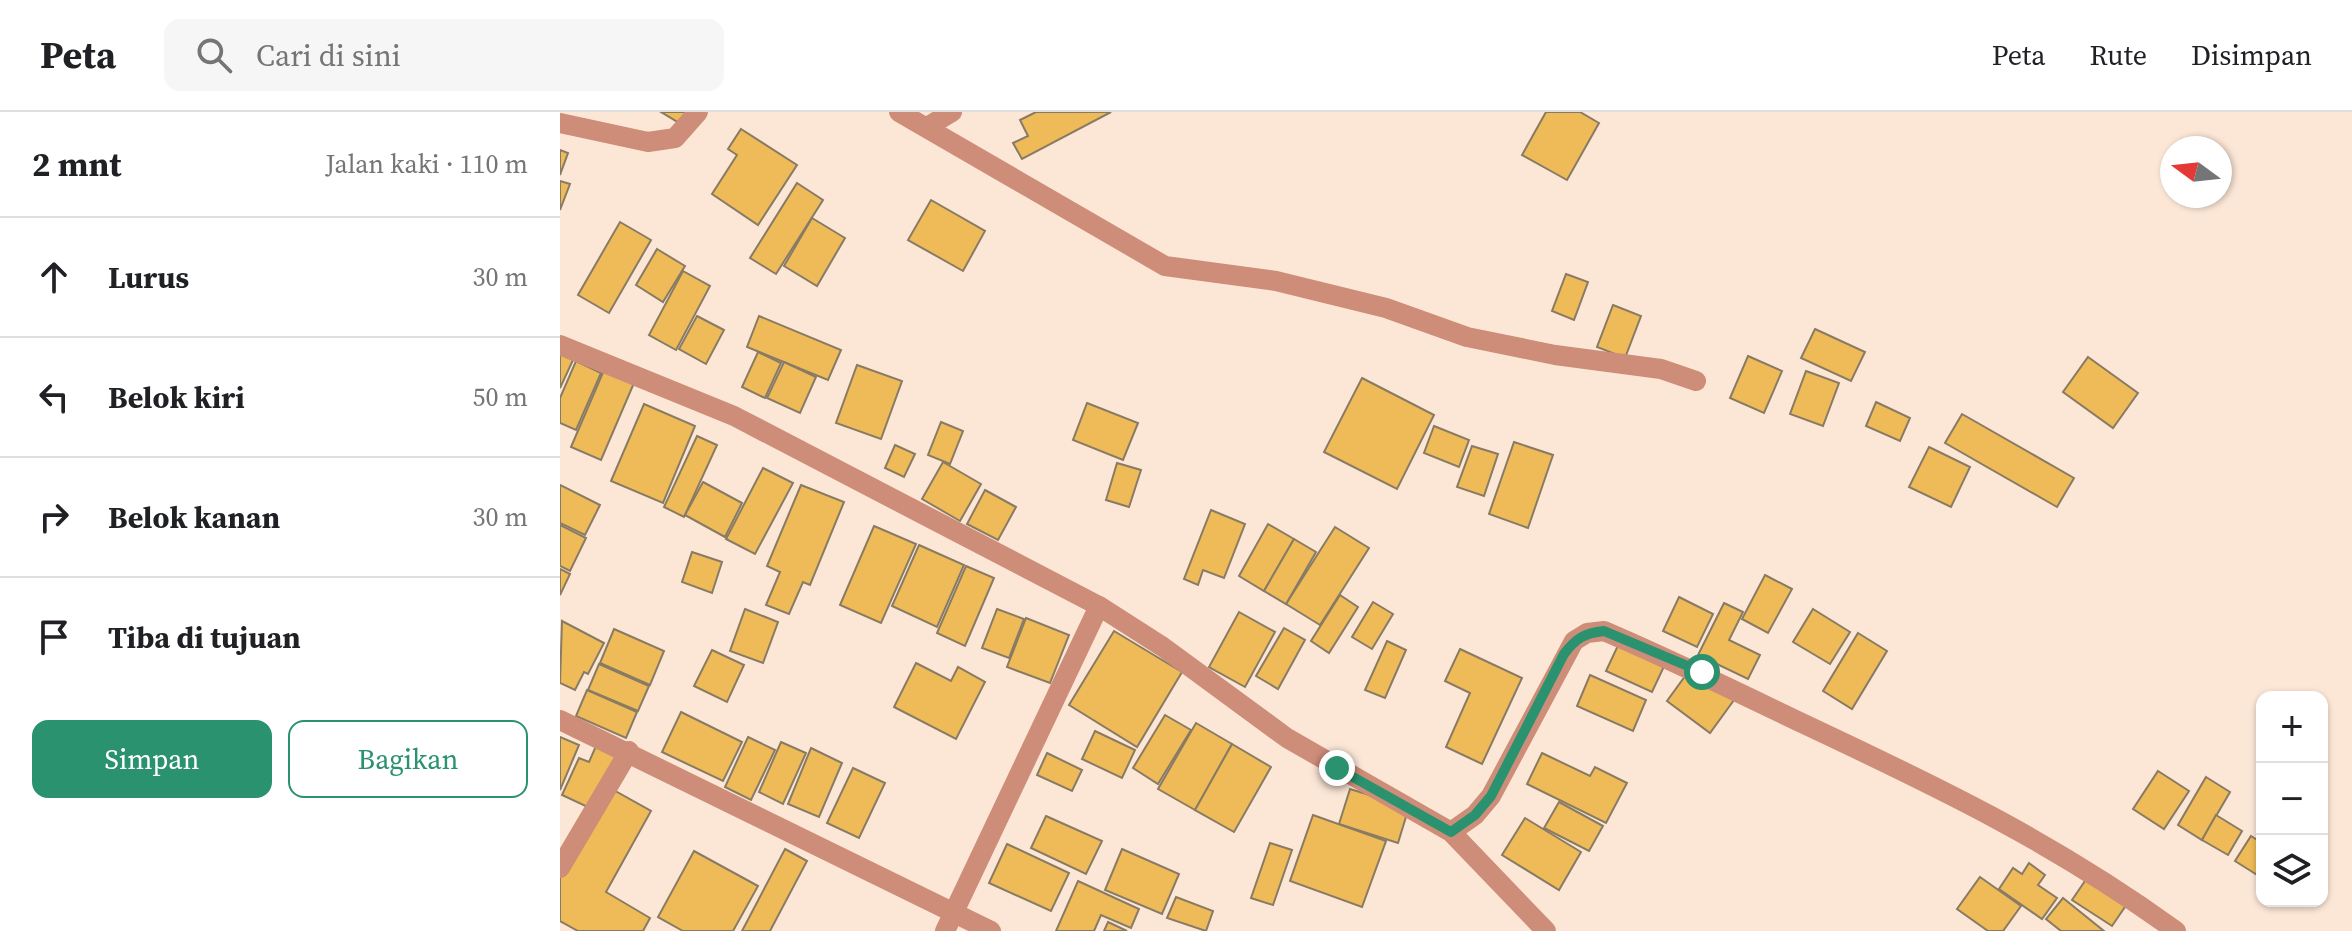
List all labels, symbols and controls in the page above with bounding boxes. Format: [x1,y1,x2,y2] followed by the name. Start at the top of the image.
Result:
[164,19,724,91] search box
[40,29,116,81] text: Peta
[192,33,236,77] icon: search
[256,35,401,76] text: Cari di sini
[1992,36,2045,74] text: Peta
[2089,36,2147,74] text: Rute
[2191,36,2312,74] text: Disimpan
[2160,136,2232,208] north arrow
[32,141,122,187] text: 2 mnt
[325,146,528,182] text: Jalan kaki · 110 m
[32,255,76,299] icon: ahead
[108,257,189,298] text: Lurus
[473,259,528,295] text: 30 m
[32,375,76,419] icon: left
[108,377,245,418] text: Belok kiri
[473,379,528,415] text: 50 m
[32,495,76,539] icon: right
[108,497,280,538] text: Belok kanan
[473,499,528,535] text: 30 m
[32,615,76,659] icon: arrive
[108,617,301,658] text: Tiba di tujuan
[1684,654,1720,690] route start
[2256,691,2328,907] map controls
[2256,691,2328,763] button: +
[32,720,272,798] button: Simpan
[288,720,528,798] button: Bagikan
[1319,750,1355,786] route end
[2256,763,2328,835] button: −
[2256,835,2328,907] button: layers

